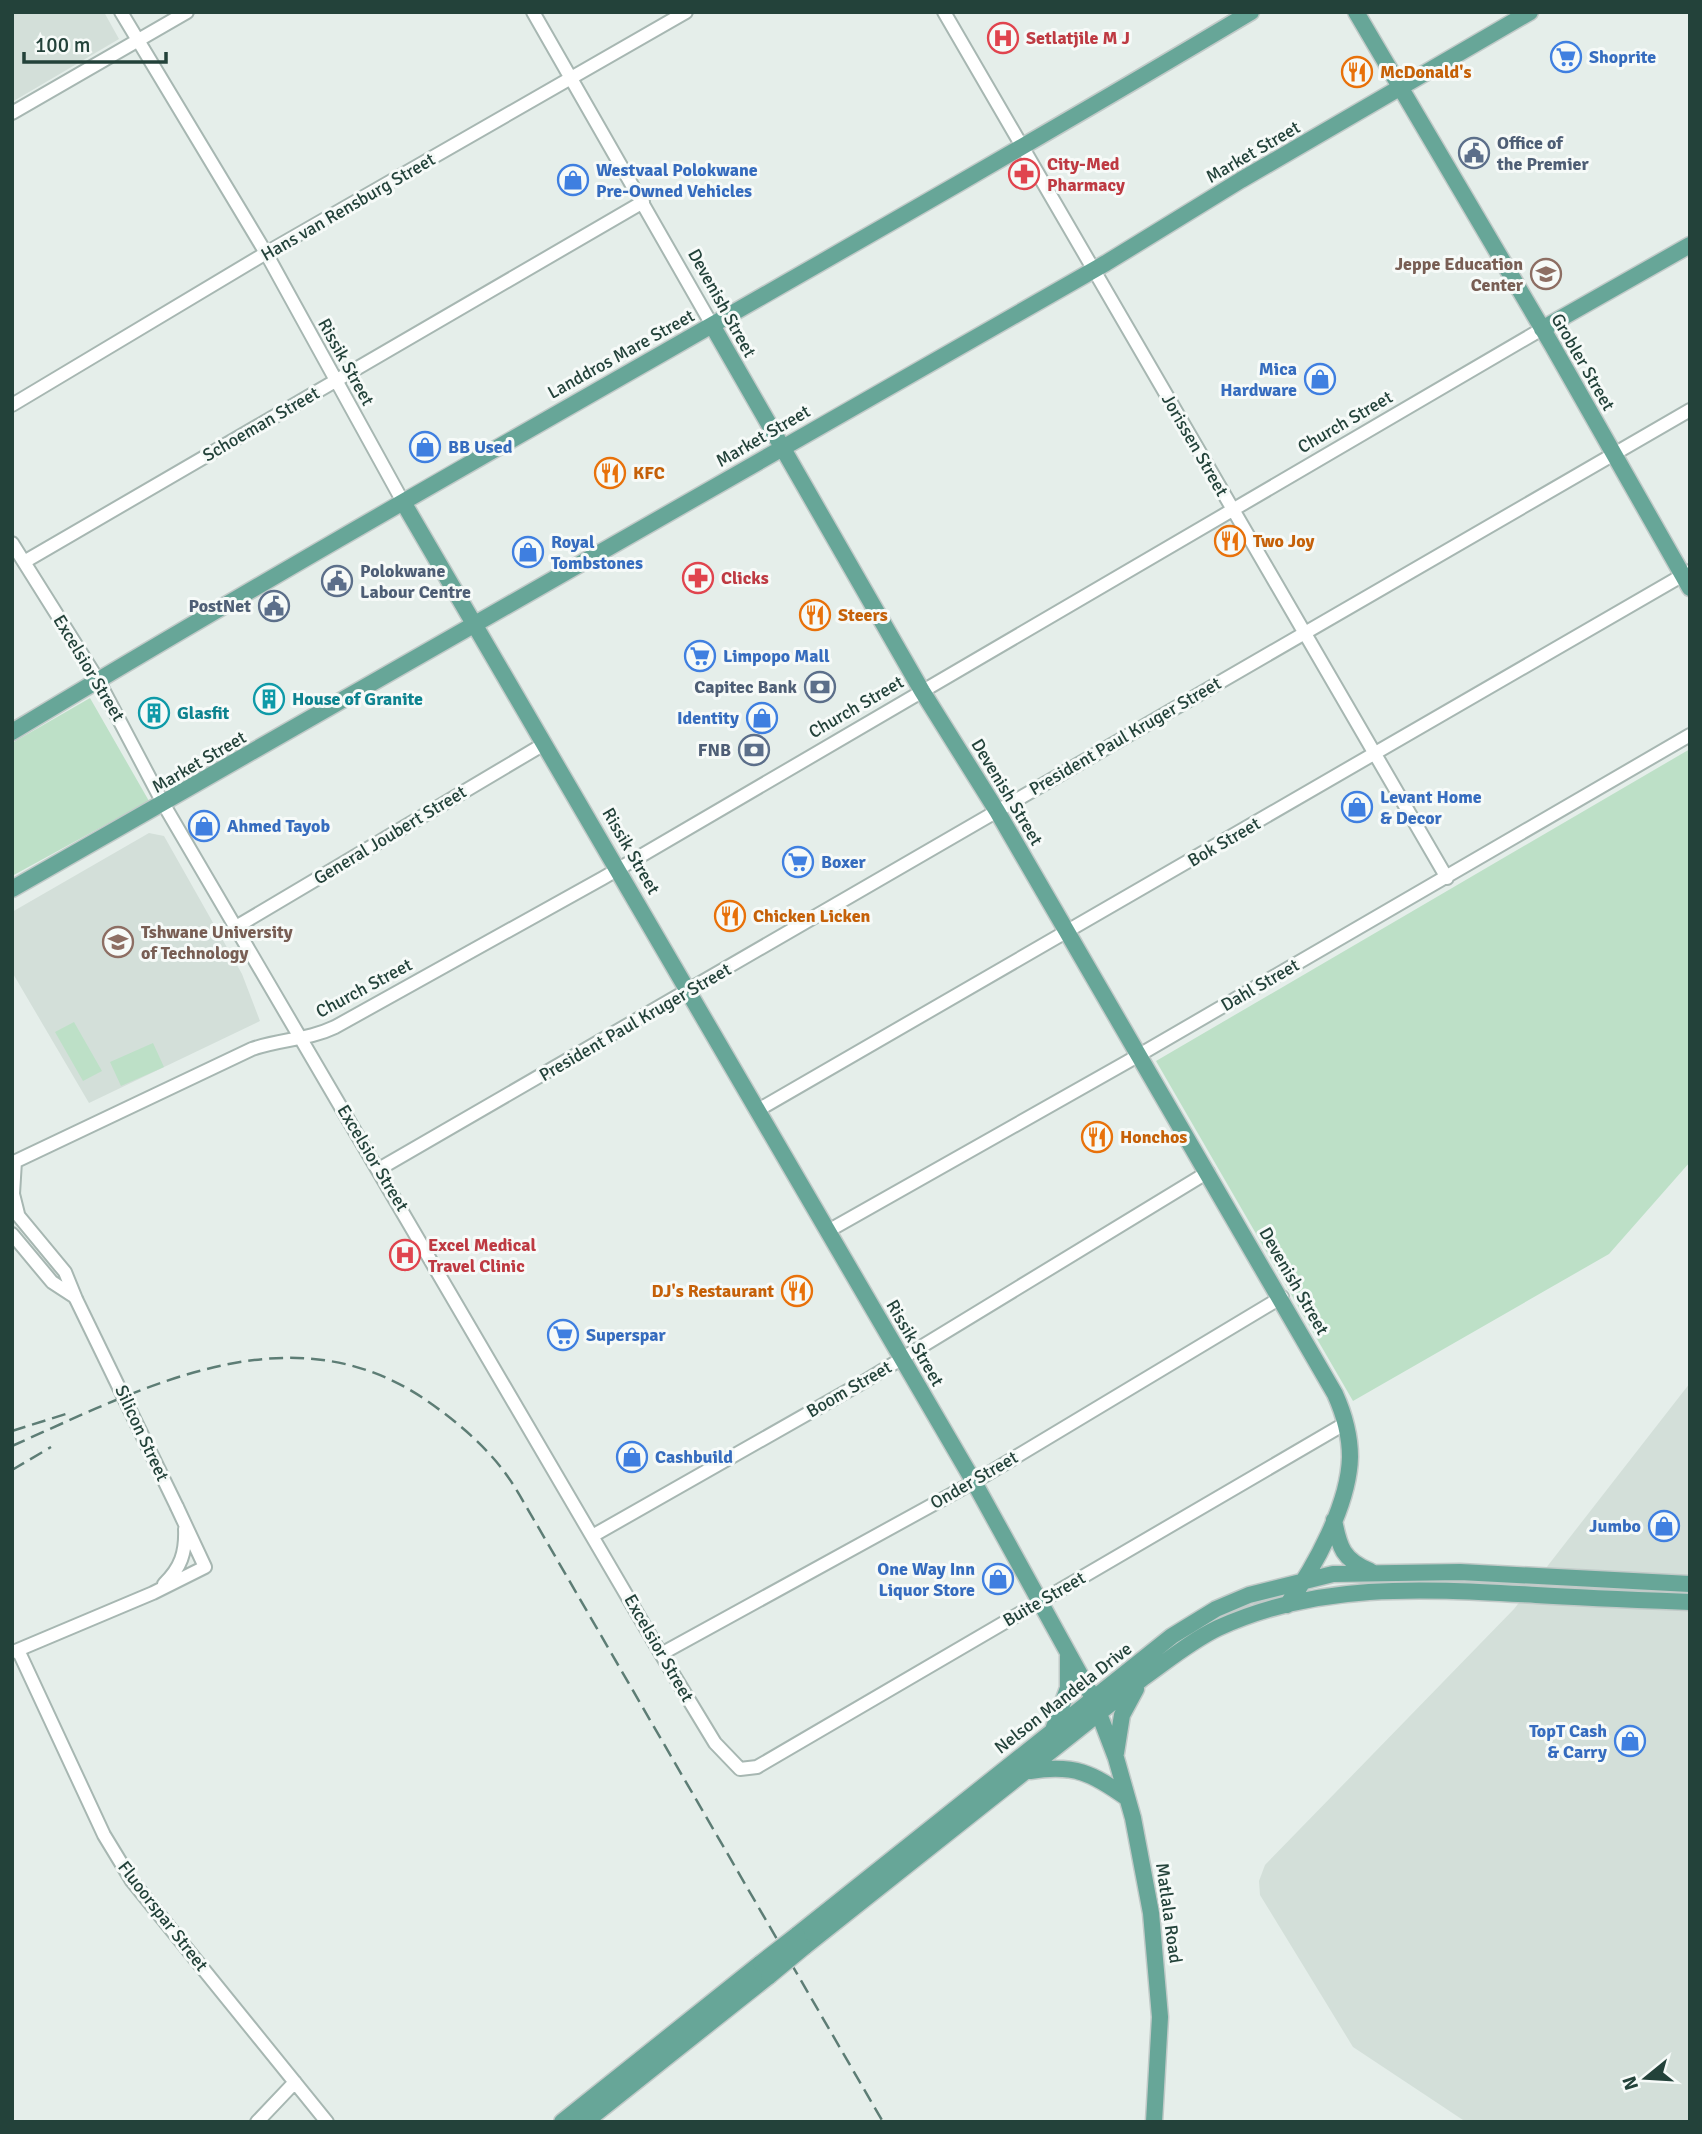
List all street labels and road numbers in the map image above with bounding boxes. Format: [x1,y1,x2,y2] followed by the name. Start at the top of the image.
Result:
[1202,116,1304,188] street label: Market Street
[257,148,439,266] street label: Hans van Rensburg Street
[683,245,761,361] street label: Devenish Street
[544,304,698,404] street label: Landdros Mare Street
[1546,310,1620,414] street label: Grobler Street
[313,315,379,409] street label: Rissik Street
[199,382,323,466] street label: Schoeman Street
[1294,386,1396,458] street label: Church Street
[1157,390,1233,500] street label: Jorissen Street
[712,400,814,472] street label: Market Street
[49,611,129,725] street label: Excelsior Street
[805,671,907,743] street label: Church Street
[1025,672,1225,800] street label: President Paul Kruger Street
[148,726,250,798] street label: Market Street
[966,735,1048,849] street label: Devenish Street
[310,781,470,889] street label: General Joubert Street
[597,804,665,898] street label: Rissik Street
[1184,812,1264,872] street label: Bok Street
[312,953,416,1023] street label: Church Street
[1217,954,1303,1016] street label: Dahl Street
[535,958,735,1086] street label: President Paul Kruger Street
[333,1101,413,1215] street label: Excelsior Street
[1254,1223,1334,1339] street label: Devenish Street
[881,1296,949,1390] street label: Rissik Street
[802,1356,896,1422] street label: Boom Street
[110,1382,174,1484] street label: Silicon Street
[926,1446,1022,1514] street label: Onder Street
[999,1567,1089,1631] street label: Buite Street
[619,1590,699,1706] street label: Excelsior Street
[990,1638,1136,1758] street label: Nelson Mandela Drive
[113,1857,213,1975] street label: Fluoorspar Street
[1151,1861,1187,1965] street label: Matlala Road

